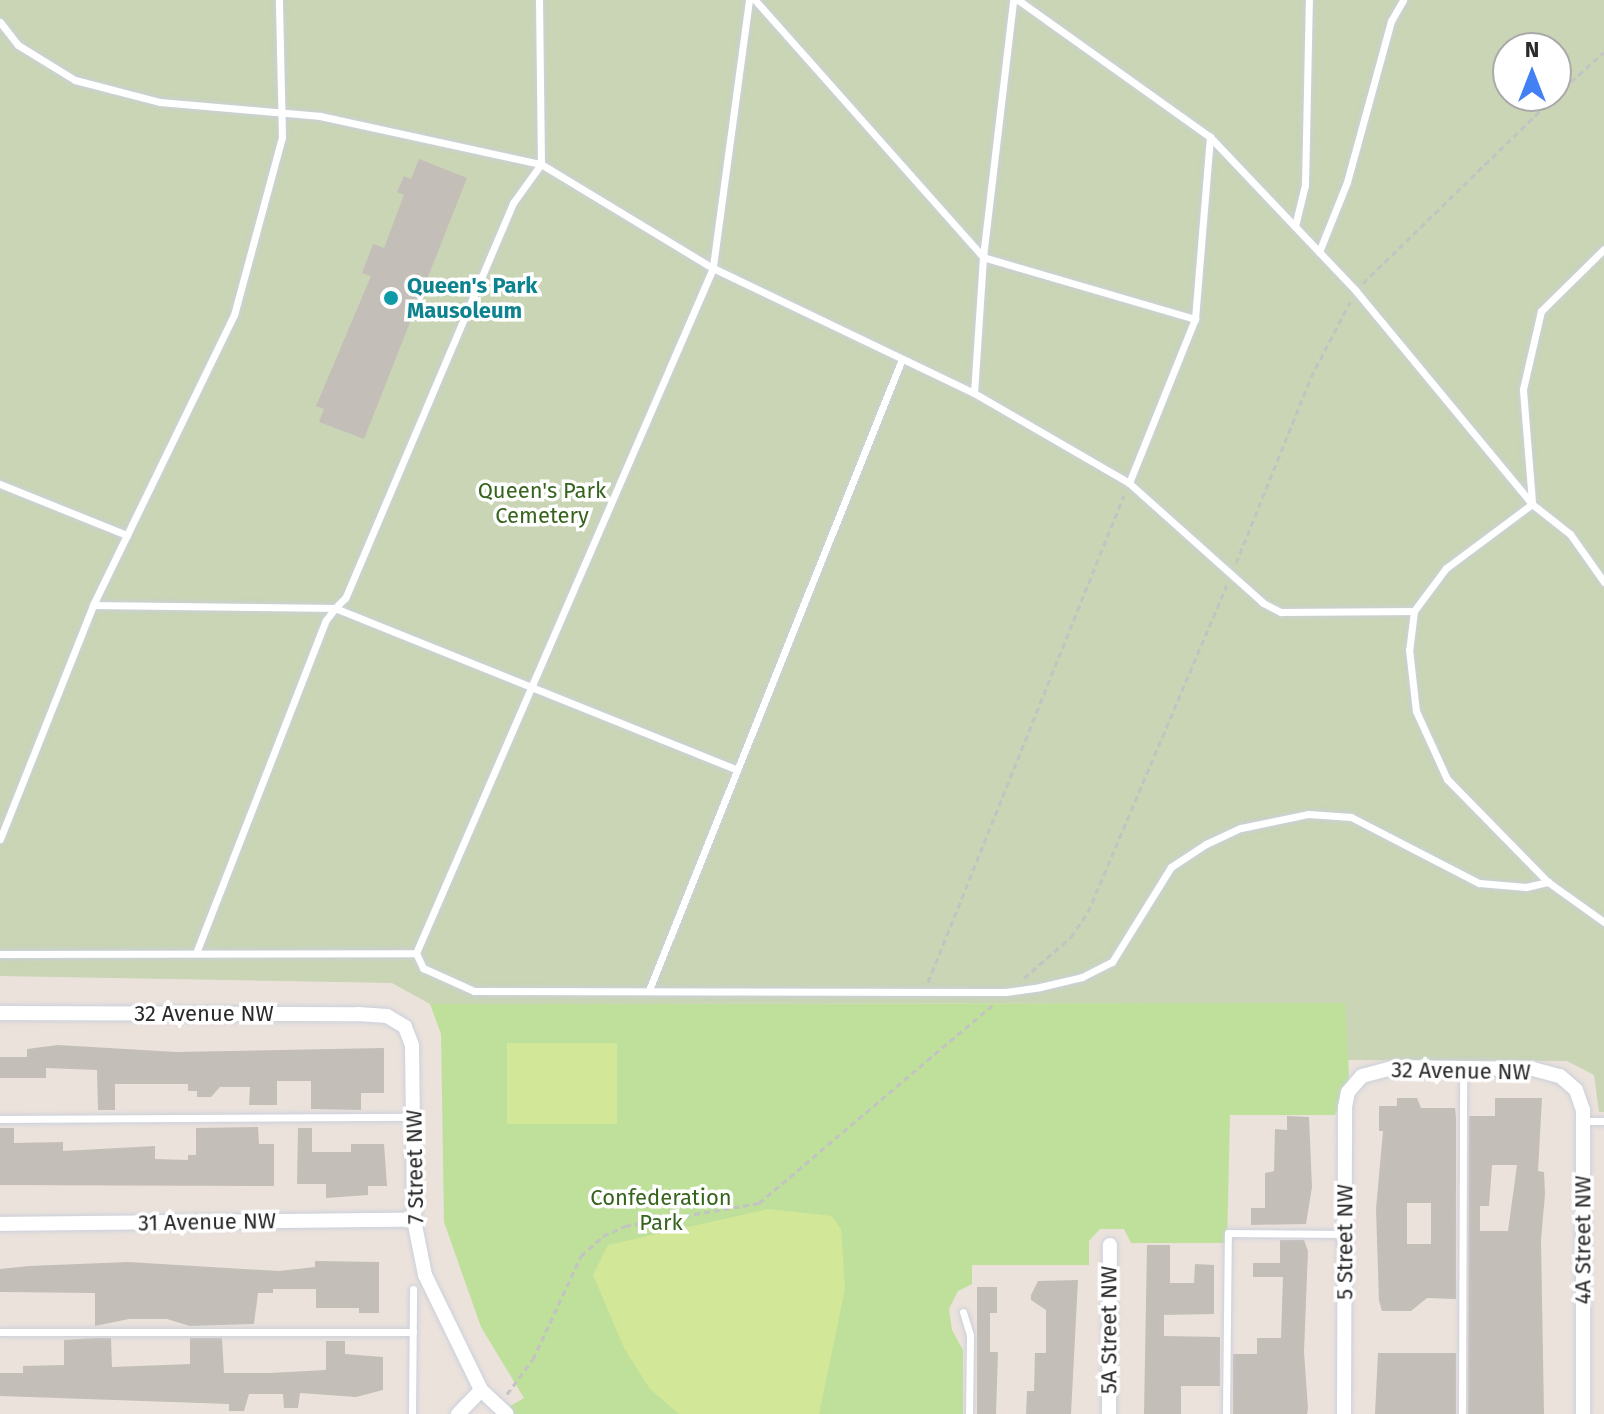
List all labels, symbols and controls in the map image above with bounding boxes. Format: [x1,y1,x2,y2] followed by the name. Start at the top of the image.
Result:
[1492,32,1572,112] north arrow
[1525,36,1539,63] text: N
[407,272,537,324] place label: Queen's Park Mausoleum
[382,289,400,307] marker: Queen's Park Mausoleum
[478,477,606,528] park label: Queen's Park Cemetery
[134,1001,274,1027] street label: 32 Avenue NW
[1391,1057,1531,1085] street label: 32 Avenue NW
[401,1110,429,1224] street label: 7 Street NW
[1570,1176,1596,1304] street label: 4A Street NW
[590,1184,732,1236] park label: Confederation Park
[1332,1184,1358,1300] street label: 5 Street NW
[138,1208,276,1236] street label: 31 Avenue NW
[1096,1266,1122,1394] street label: 5A Street NW

